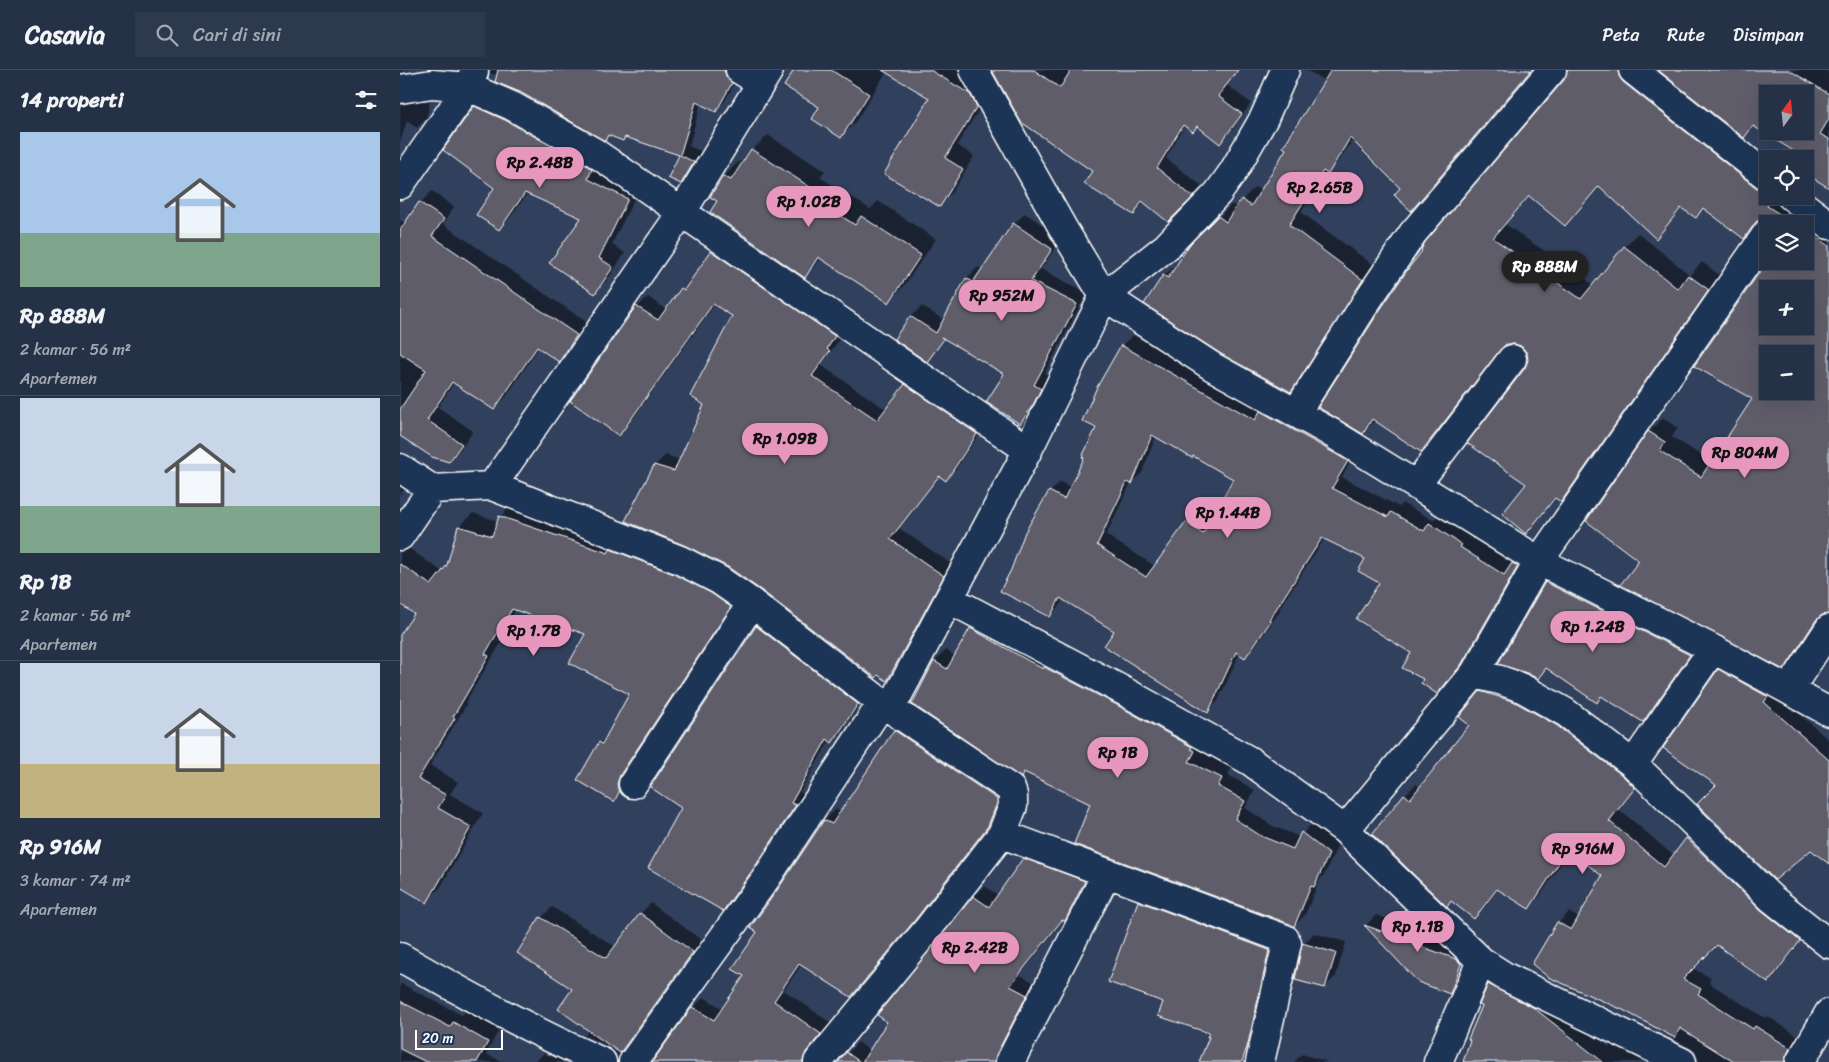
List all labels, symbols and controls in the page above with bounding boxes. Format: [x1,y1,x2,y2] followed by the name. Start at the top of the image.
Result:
[135,12,485,57] search box
[25,14,105,56] text: Casavia
[193,18,281,51] text: Cari di sini
[1602,19,1639,51] text: Peta
[1667,19,1705,51] text: Rute
[1733,19,1804,51] text: Disimpan
[153,21,181,49] icon: search
[20,81,123,119] text: 14 properti
[1759,85,1814,140] north arrow
[1759,85,1814,400] map controls
[352,86,380,114] icon: filters
[488,146,592,189] pin: Rp 2.48B
[507,148,573,177] text: Rp 2.48B
[1759,150,1814,205] button: locate
[155,165,245,255] icon: home
[1268,172,1372,214] pin: Rp 2.65B
[1287,173,1353,202] text: Rp 2.65B
[757,186,861,228] pin: Rp 1.02B
[777,187,841,216] text: Rp 1.02B
[1759,215,1814,270] button: layers
[1499,250,1591,293] pin: Rp 888M
[1513,252,1577,281] text: Rp 888M
[956,280,1048,322] pin: Rp 952M
[1759,280,1814,335] button: +
[970,281,1034,310] text: Rp 952M
[20,297,105,335] text: Rp 888M
[20,335,131,364] text: 2 kamar · 56 m²
[1759,345,1814,400] button: −
[20,364,97,393] text: Apartemen
[733,422,837,465] pin: Rp 1.09B
[753,424,817,453] text: Rp 1.09B
[155,430,245,520] icon: home
[1699,436,1791,479] pin: Rp 804M
[1712,438,1778,467] text: Rp 804M
[1176,496,1280,539] pin: Rp 1.44B
[1196,498,1260,527] text: Rp 1.44B
[20,563,72,601] text: Rp 1B
[20,601,131,630] text: 2 kamar · 56 m²
[1541,610,1645,653] pin: Rp 1.24B
[1561,612,1625,641] text: Rp 1.24B
[488,614,580,657] pin: Rp 1.7B
[507,616,561,645] text: Rp 1.7B
[20,630,97,659] text: Apartemen
[155,695,245,785] icon: home
[1083,736,1153,779] pin: Rp 1B
[1098,738,1138,767] text: Rp 1B
[20,828,101,866] text: Rp 916M
[1537,832,1629,875] pin: Rp 916M
[1552,834,1614,863] text: Rp 916M
[20,866,131,895] text: 3 kamar · 74 m²
[20,895,97,924] text: Apartemen
[1372,910,1464,953] pin: Rp 1.1B
[1392,912,1444,941] text: Rp 1.1B
[923,932,1027,974] pin: Rp 2.42B
[942,933,1008,962] text: Rp 2.42B
[422,1026,453,1051] text: 20 m
[415,1027,502,1050] scale bar

